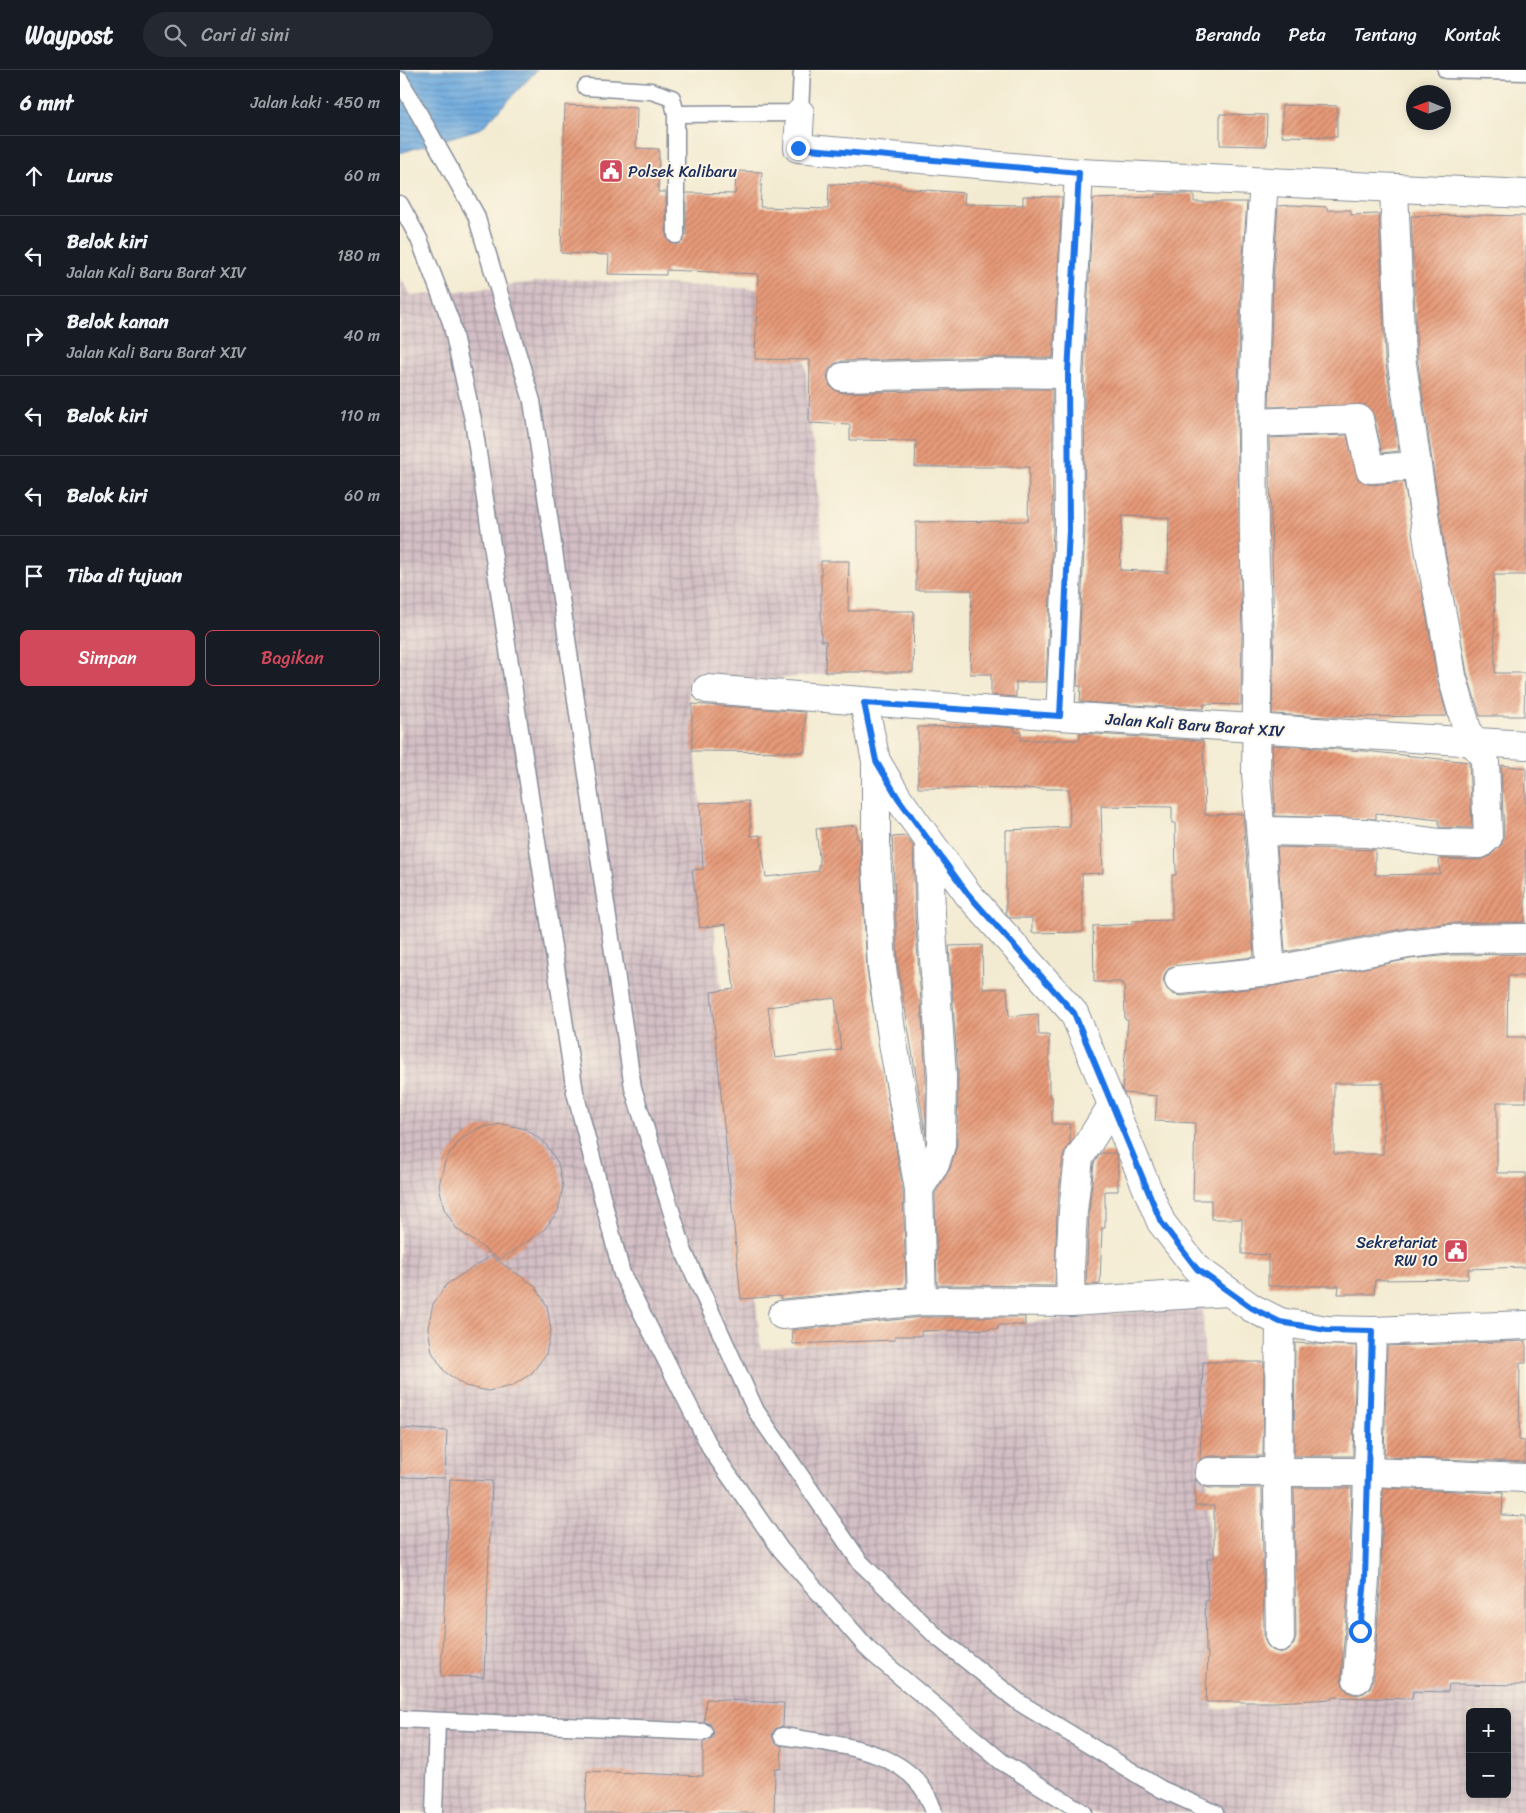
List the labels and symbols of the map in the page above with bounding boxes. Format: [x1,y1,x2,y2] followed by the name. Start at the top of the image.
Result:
[1406,85,1451,130] north arrow
[787,137,810,160] route end
[628,157,738,186] place label: Polsek Kalibaru
[598,158,624,184] public building icon: Polsek Kalibaru
[1104,704,1286,746] street label: Jalan Kali Baru Barat XIV
[1356,1228,1438,1275] place label: Sekretariat RW 10
[1443,1238,1469,1264] public building icon: Sekretariat RW 10
[1349,1620,1372,1643] route start

